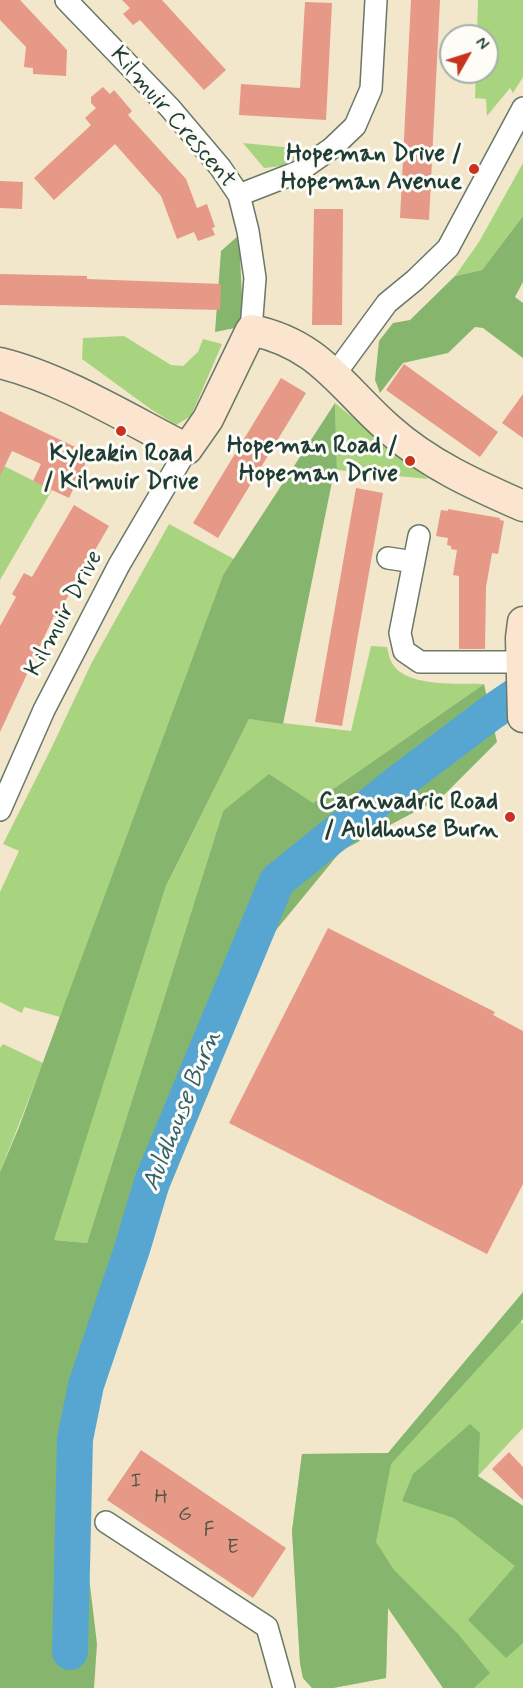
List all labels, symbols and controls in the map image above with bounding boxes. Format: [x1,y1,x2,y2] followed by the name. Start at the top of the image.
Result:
[439,24,499,84] north arrow
[470,33,493,54] text: N
[103,41,241,195] street label: Kilmuir Crescent
[281,141,462,197] place label: Hopeman Drive / Hopeman Avenue
[467,162,481,176] marker: Hopeman Drive / Hopeman Avenue
[114,424,128,438] marker: Kyleakin Road / Kilmuir Drive
[227,433,398,489] place label: Hopeman Road / Hopeman Drive
[43,441,199,497] place label: Kyleakin Road / Kilmuir Drive
[403,454,417,468] marker: Hopeman Road / Hopeman Drive
[20,546,110,682] street label: Kilmuir Drive
[319,789,498,845] place label: Carnwadric Road / Auldhouse Burn
[503,810,517,824] marker: Carnwadric Road / Auldhouse Burn
[137,1026,229,1196] water label: Auldhouse Burn
[130,1470,142,1496] house number: I
[154,1486,168,1512] house number: H
[178,1503,192,1529] house number: G
[203,1519,215,1545] house number: F
[227,1536,239,1562] house number: E

